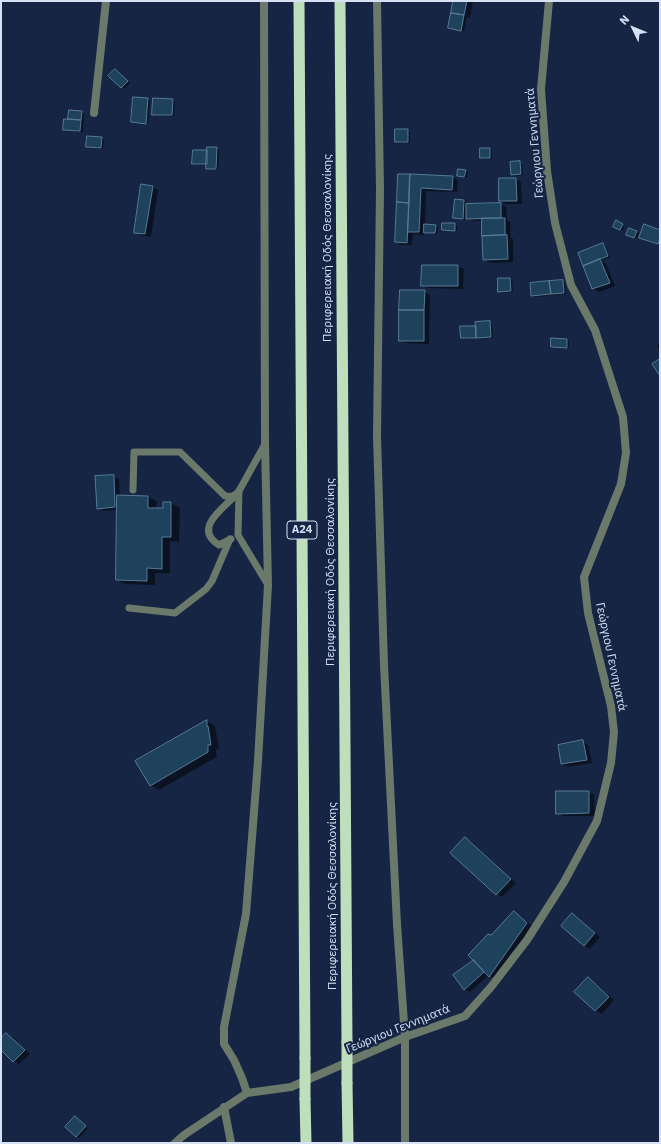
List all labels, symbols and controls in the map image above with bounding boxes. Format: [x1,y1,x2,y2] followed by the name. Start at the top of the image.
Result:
[613,8,653,48] north arrow
[616,12,632,28] text: N
[523,87,547,199] street label: Γεώργιου Γεννηματά
[321,154,335,342] street label: Περιφερειακή Οδός Θεσσαλονίκης
[324,478,338,666] street label: Περιφερειακή Οδός Θεσσαλονίκης
[287,521,317,539] road number: Α24
[592,601,630,713] street label: Γεώργιου Γεννηματά
[326,802,340,990] street label: Περιφερειακή Οδός Θεσσαλονίκης
[344,1002,452,1056] street label: Γεώργιου Γεννηματά

